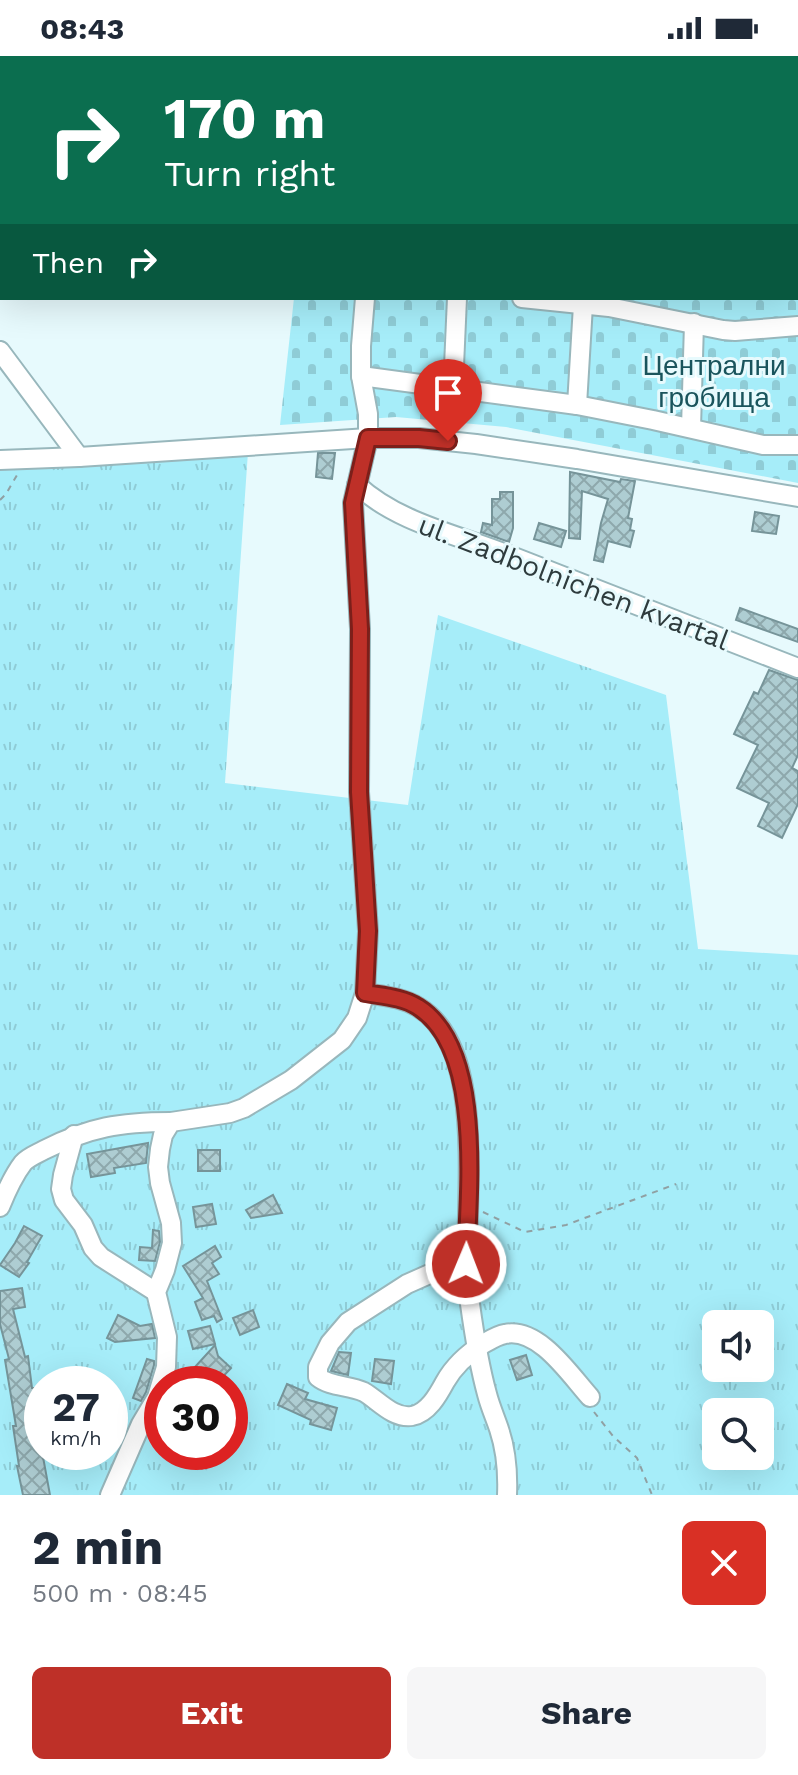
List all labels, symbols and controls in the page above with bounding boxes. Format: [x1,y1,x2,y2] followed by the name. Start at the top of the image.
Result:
[40,11,124,46] text: 08:43
[164,86,326,152] text: 170 m
[32,88,136,192] icon: right
[164,153,335,195] text: Turn right
[120,240,164,284] icon: right
[32,245,104,280] text: Then
[642,349,786,414] park label: Централни гробища
[414,359,482,441] pin
[426,371,470,415] icon: arrive
[414,508,734,657] street label: ul. Zadbolnichen kvartal
[424,1222,508,1306] position arrow
[702,1310,774,1470] map controls
[702,1310,774,1382] button: sound
[144,1366,248,1470] speed limit sign: 30
[52,1384,100,1431] text: 27
[702,1398,774,1470] button: search
[50,1426,102,1450] text: km/h
[32,1519,163,1576] text: 2 min
[682,1521,766,1605] button: close
[32,1578,208,1608] text: 500 m · 08:45
[32,1667,391,1759] button: Exit
[407,1667,766,1759] button: Share

